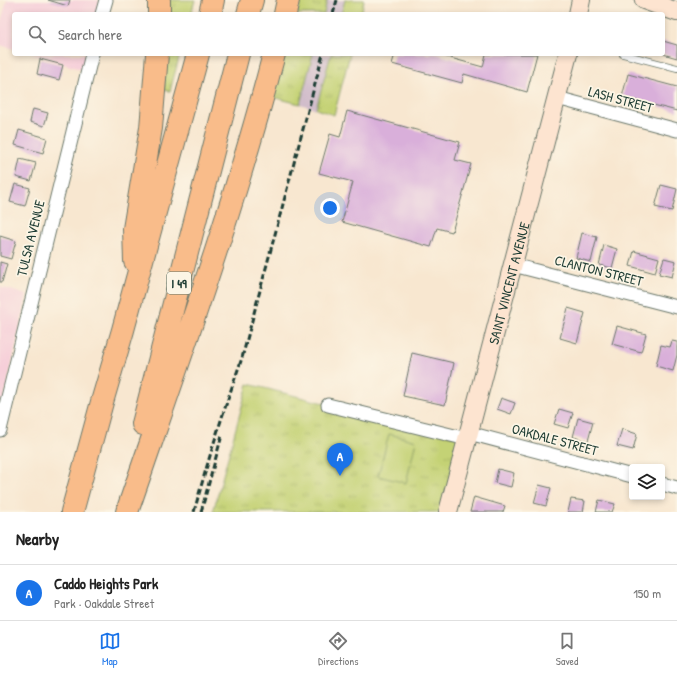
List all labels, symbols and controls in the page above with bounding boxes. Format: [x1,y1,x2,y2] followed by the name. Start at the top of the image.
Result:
[12,12,665,56] search box
[26,23,48,45] icon: search
[58,24,122,45] text: Search here
[586,81,656,117] street label: LASH STREET
[11,198,49,278] street label: TULSA AVENUE
[320,198,340,218] your location
[483,219,533,346] street label: SAINT VINCENT AVENUE
[553,250,646,290] street label: CLANTON STREET
[167,272,191,294] road number: I 49
[510,418,601,460] street label: OAKDALE STREET
[327,443,353,476] pin: A
[629,464,665,500] map controls
[629,464,665,500] button: layers
[16,527,59,550] text: Nearby
[54,573,158,594] text: Caddo Heights Park
[26,584,32,602] text: A
[633,584,661,602] text: 150 m
[54,594,154,612] text: Park · Oakdale Street
[99,630,121,668] tab: Map
[318,630,359,668] tab: Directions
[556,630,578,668] tab: Saved

